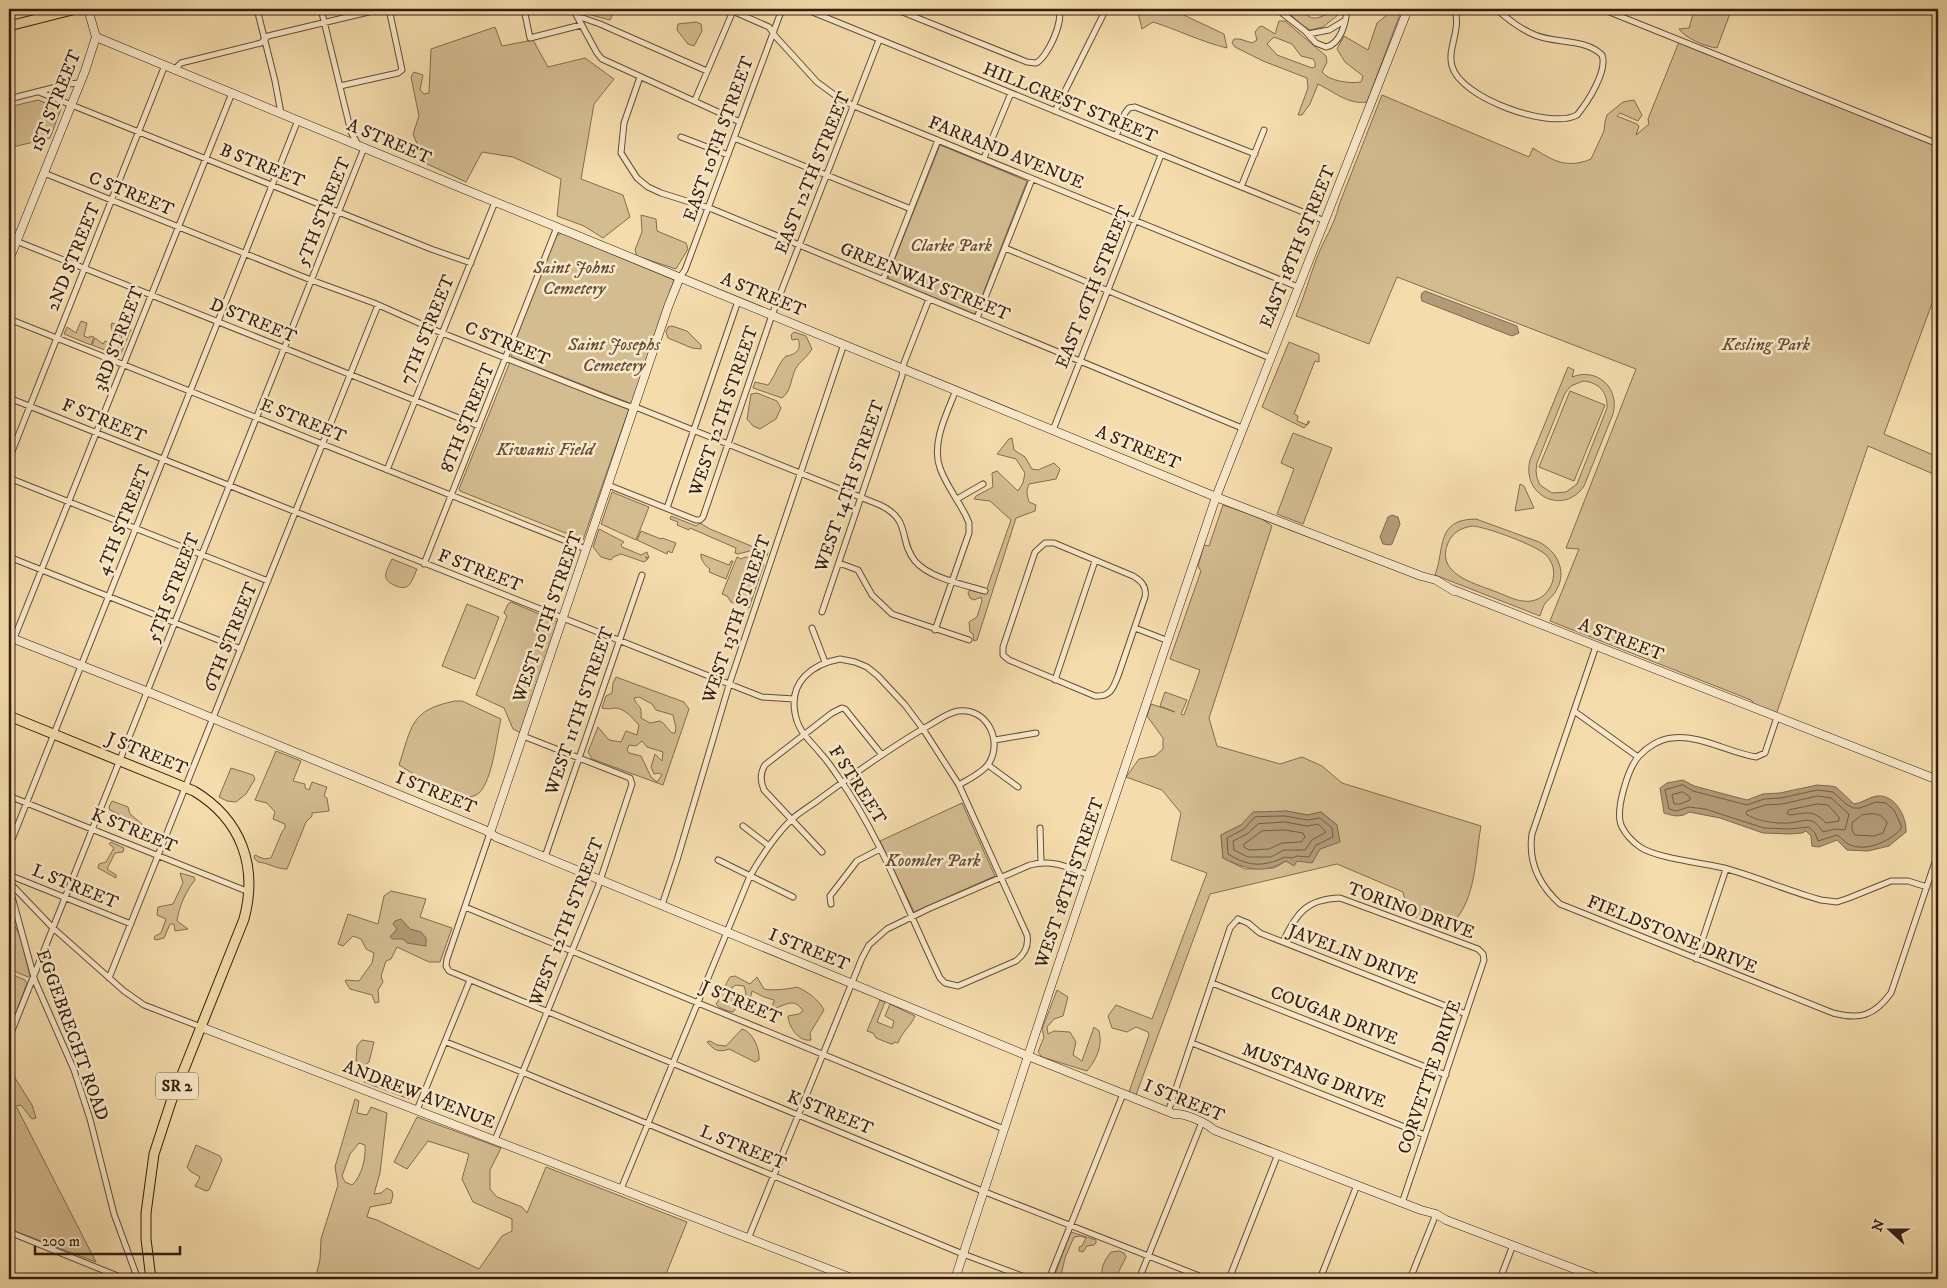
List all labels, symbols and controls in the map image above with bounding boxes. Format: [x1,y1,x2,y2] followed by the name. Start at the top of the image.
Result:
[26,47,87,155] street label: 1ST STREET
[679,53,759,225] street label: EAST 10TH STREET
[980,58,1161,148] street label: HILLCREST STREET
[770,88,856,258] street label: EAST 12TH STREET
[925,112,1087,194] street label: FARRAND AVENUE
[344,114,435,170] street label: A STREET
[216,139,308,193] street label: B STREET
[292,154,356,270] street label: 5TH STREET
[1255,162,1341,332] street label: EAST 18TH STREET
[85,167,177,221] street label: C STREET
[42,199,106,314] street label: 2ND STREET
[1051,202,1137,372] street label: EAST 16TH STREET
[910,235,992,257] park label: Clarke Park
[837,238,1013,326] street label: GREENWAY STREET
[532,257,615,300] park label: Saint Johns Cemetery
[717,268,809,322] street label: A STREET
[396,272,460,388] street label: 7TH STREET
[89,283,149,394] street label: 3RD STREET
[206,294,300,348] street label: D STREET
[461,317,553,371] street label: C STREET
[684,323,764,500] street label: WEST 12TH STREET
[567,334,661,377] park label: Saint Josephs Cemetery
[1721,334,1811,356] park label: Kesling Park
[436,360,500,476] street label: 8TH STREET
[59,394,150,448] street label: F STREET
[257,394,350,448] street label: E STREET
[810,397,890,576] street label: WEST 14TH STREET
[1092,421,1184,475] street label: A STREET
[495,439,596,461] park label: Kiwanis Field
[92,461,156,578] street label: 4TH STREET
[508,528,588,706] street label: WEST 10TH STREET
[143,530,205,646] street label: 5TH STREET
[698,532,776,707] street label: WEST 13TH STREET
[434,545,526,597] street label: F STREET
[199,579,263,695] street label: 6TH STREET
[1575,614,1667,666] street label: A STREET
[541,624,619,799] street label: WEST 11TH STREET
[101,727,191,780] street label: J STREET
[824,742,891,829] street label: F STREET
[392,767,480,819] street label: I STREET
[1030,795,1110,972] street label: WEST 18TH STREET
[88,804,180,858] street label: K STREET
[524,834,609,1010] street label: WEST 12TH STREET
[884,850,981,872] park label: Koomler Park
[29,860,122,914] street label: L STREET
[1344,878,1478,944] street label: TORINO DRIVE
[1584,891,1760,979] street label: FIELDSTONE DRIVE
[1283,919,1421,990] street label: JAVELIN DRIVE
[765,924,853,976] street label: I STREET
[31,946,113,1124] street label: EGGEBRECHT ROAD
[696,975,785,1030] street label: J STREET
[1267,982,1401,1051] street label: COUGAR DRIVE
[1393,997,1467,1157] street label: CORVETTE DRIVE
[1239,1038,1389,1114] street label: MUSTANG DRIVE
[340,1056,498,1134] street label: ANDREW AVENUE
[156,1072,198,1100] road number: SR 2
[1140,1075,1228,1127] street label: I STREET
[784,1086,876,1140] street label: K STREET
[697,1121,790,1175] street label: L STREET
[1864,1206,1914,1256] north arrow
[1868,1217,1889,1234] text: N
[35,1223,180,1255] scale bar
[42,1232,80,1251] text: 200 m

